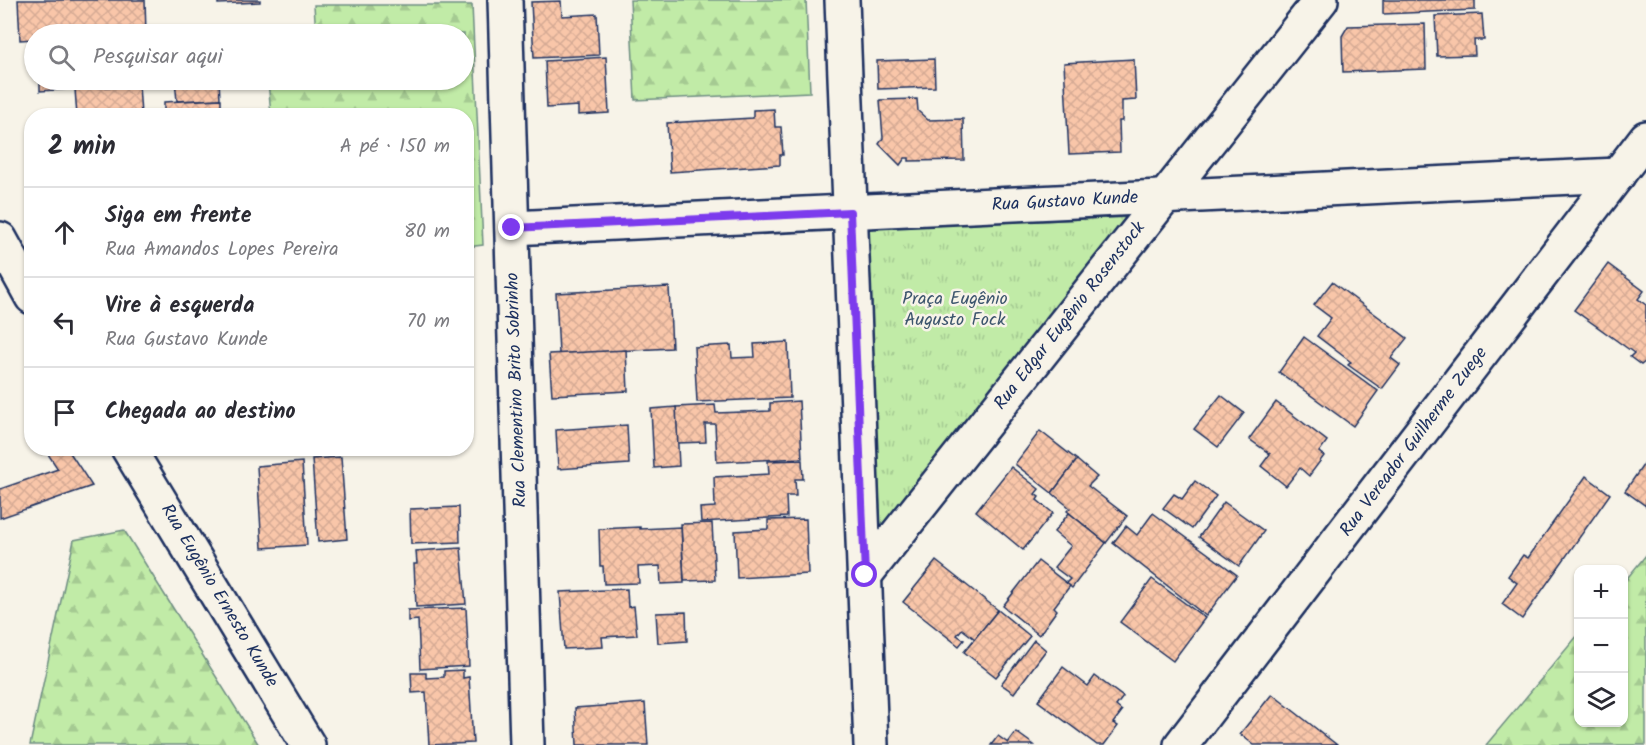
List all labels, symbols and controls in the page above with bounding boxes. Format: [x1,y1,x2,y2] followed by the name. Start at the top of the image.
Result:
[24,24,474,90] search box
[93,40,223,75] text: Pesquisar aqui
[45,41,78,74] icon: search
[48,126,116,168] text: 2 min
[340,131,450,163] text: A pé · 150 m
[991,184,1139,220] street label: Rua Gustavo Kunde
[105,199,251,234] text: Siga em frente
[498,214,524,240] route end
[987,215,1153,417] street label: Rua Edgar Eugênio Rosenstock
[48,216,81,249] icon: ahead
[404,216,450,248] text: 80 m
[105,234,339,266] text: Rua Amandos Lopes Pereira
[498,272,536,508] street label: Rua Clementino Brito Sobrinho
[902,285,1008,335] park label: Praça Eugênio Augusto Fock
[105,289,254,324] text: Vire à esquerda
[48,306,81,339] icon: left
[407,306,450,338] text: 70 m
[105,324,268,356] text: Rua Gustavo Kunde
[1333,341,1495,543] street label: Rua Vereador Guilherme Zuege
[105,395,296,430] text: Chegada ao destino
[48,396,81,429] icon: arrive
[153,499,285,693] street label: Rua Eugênio Ernesto Kunde
[851,561,877,587] route start
[1574,565,1628,727] map controls
[1574,565,1628,619] button: +
[1574,619,1628,673] button: −
[1574,673,1628,727] button: layers

